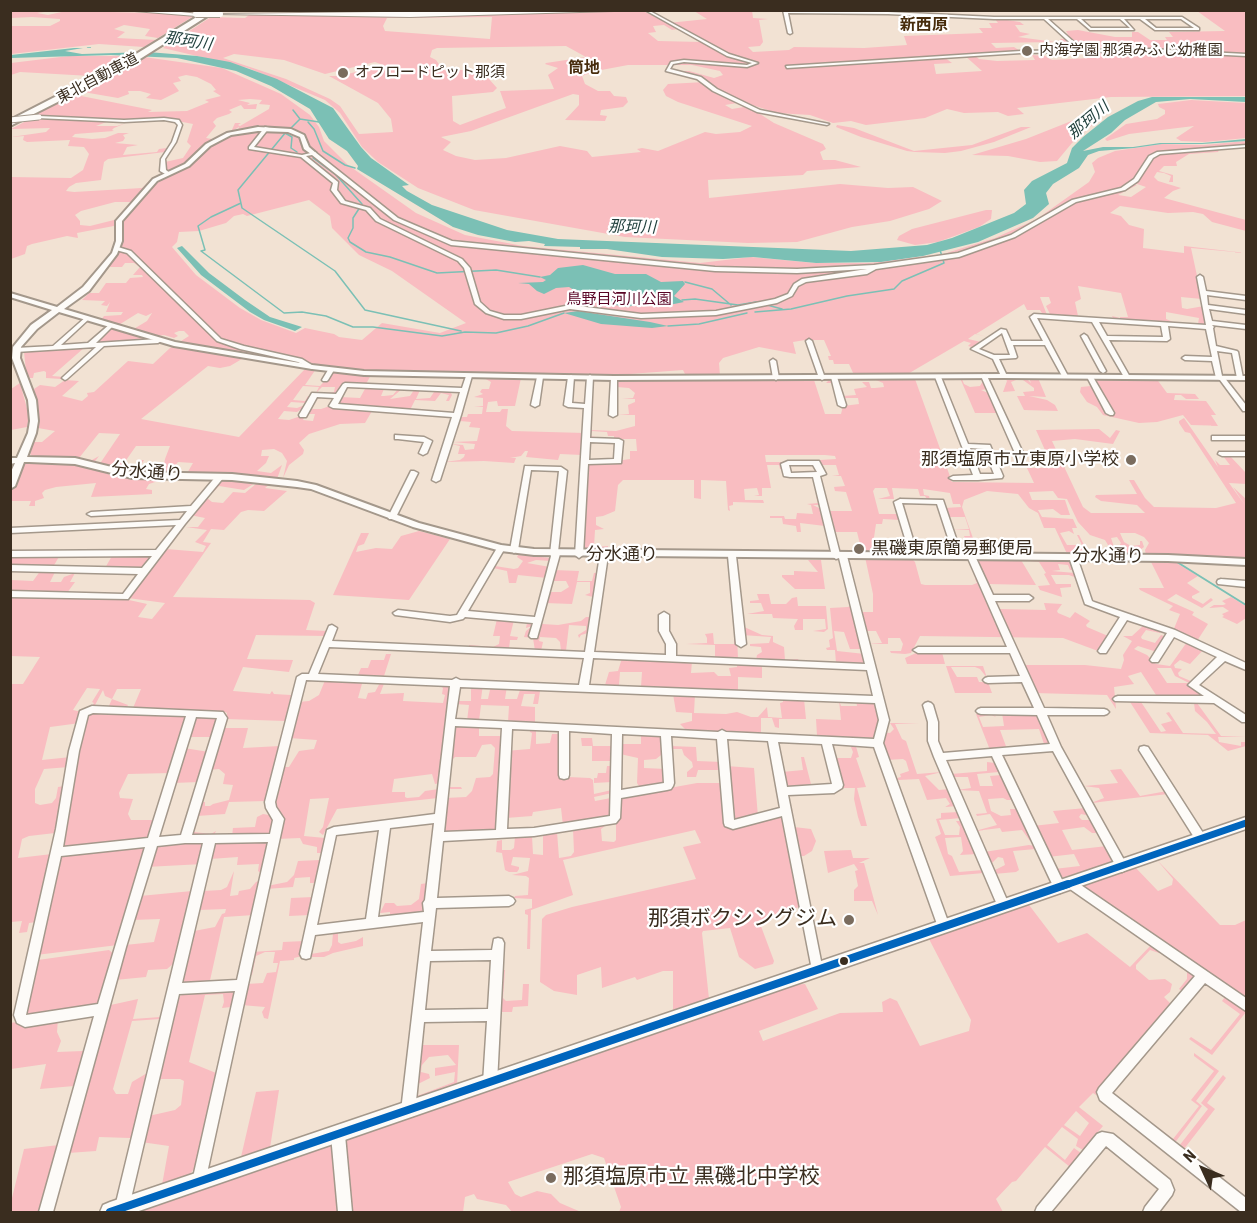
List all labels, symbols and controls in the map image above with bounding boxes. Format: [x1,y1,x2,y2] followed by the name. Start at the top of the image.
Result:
[900,16,948,36] district label: 新西原
[163,29,213,55] water label: 那珂川
[1039,42,1222,60] place label: 内海学園 那須みふじ幼稚園
[1020,44,1034,58] marker: 内海学園 那須みふじ幼稚園
[54,50,142,108] street label: 東北自動車道
[568,59,600,79] district label: 筒地
[355,64,505,82] place label: オフロードピット那須
[336,66,350,80] marker: オフロードピット那須
[1064,98,1114,144] water label: 那珂川
[608,218,656,238] water label: 那珂川
[567,291,671,309] park label: 鳥野目河川公園
[921,449,1119,471] place label: 那須塩原市立東原小学校
[1124,453,1138,467] marker: 那須塩原市立東原小学校
[110,459,184,487] street label: 分水通り
[871,538,1033,560] place label: 黒磯東原簡易郵便局
[852,542,866,556] marker: 黒磯東原簡易郵便局
[586,544,658,566] street label: 分水通り
[1072,546,1144,568] street label: 分水通り
[648,907,837,933] place label: 那須ボクシングジム
[842,913,856,927] marker: 那須ボクシングジム
[838,955,850,967] unlabelled marker
[1173,1139,1233,1199] north arrow
[1179,1146,1200,1166] text: N
[563,1165,820,1191] place label: 那須塩原市立 黒磯北中学校
[544,1171,558,1185] marker: 那須塩原市立 黒磯北中学校

